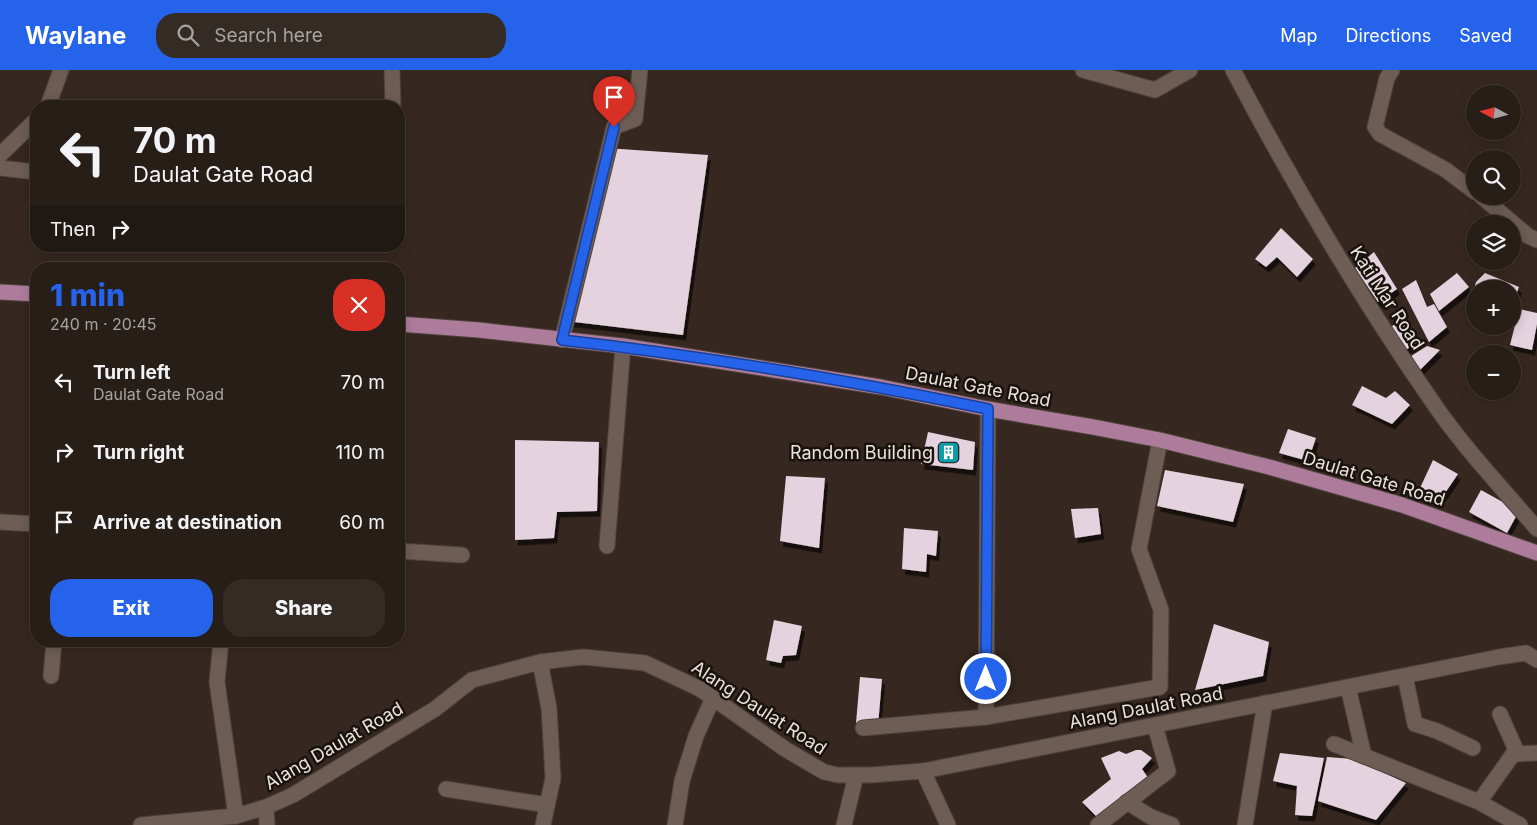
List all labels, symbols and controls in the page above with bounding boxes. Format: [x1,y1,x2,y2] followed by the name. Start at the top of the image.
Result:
[156,13,506,58] search box
[25,21,126,50] text: Waylane
[174,21,202,49] icon: search
[214,24,323,47] text: Search here
[1280,25,1318,46] text: Map
[1346,25,1431,46] text: Directions
[1459,25,1512,46] text: Saved
[593,76,635,127] pin
[600,83,628,111] icon: arrive
[1466,85,1521,140] north arrow
[1466,85,1521,400] map controls
[133,119,217,161] text: 70 m
[50,120,115,185] icon: left
[1466,150,1521,205] button: search
[133,161,313,187] text: Daulat Gate Road
[106,215,134,243] icon: right
[1466,215,1521,270] button: layers
[50,218,96,241] text: Then
[1346,242,1429,353] street label: Kati Mar Road
[50,277,125,313] text: 1 min
[333,279,385,331] button: close
[1466,280,1521,335] button: +
[50,314,157,334] text: 240 m · 20:45
[1466,345,1521,400] button: −
[93,361,171,384] text: Turn left
[904,362,1052,411] street label: Daulat Gate Road
[50,368,78,396] icon: left
[341,371,385,394] text: 70 m
[93,384,224,404] text: Daulat Gate Road
[50,438,78,466] icon: right
[93,441,184,464] text: Turn right
[336,441,385,464] text: 110 m
[937,441,961,465] building icon: Random Building
[790,442,933,463] place label: Random Building
[1301,447,1448,510] street label: Daulat Gate Road
[50,508,78,536] icon: arrive
[93,511,282,534] text: Arrive at destination
[339,511,385,534] text: 60 m
[50,579,213,637] button: Exit
[223,579,385,637] button: Share
[959,652,1011,704] position arrow
[688,656,830,759] street label: Alang Daulat Road
[1067,682,1225,733] street label: Alang Daulat Road
[261,697,407,794] street label: Alang Daulat Road

